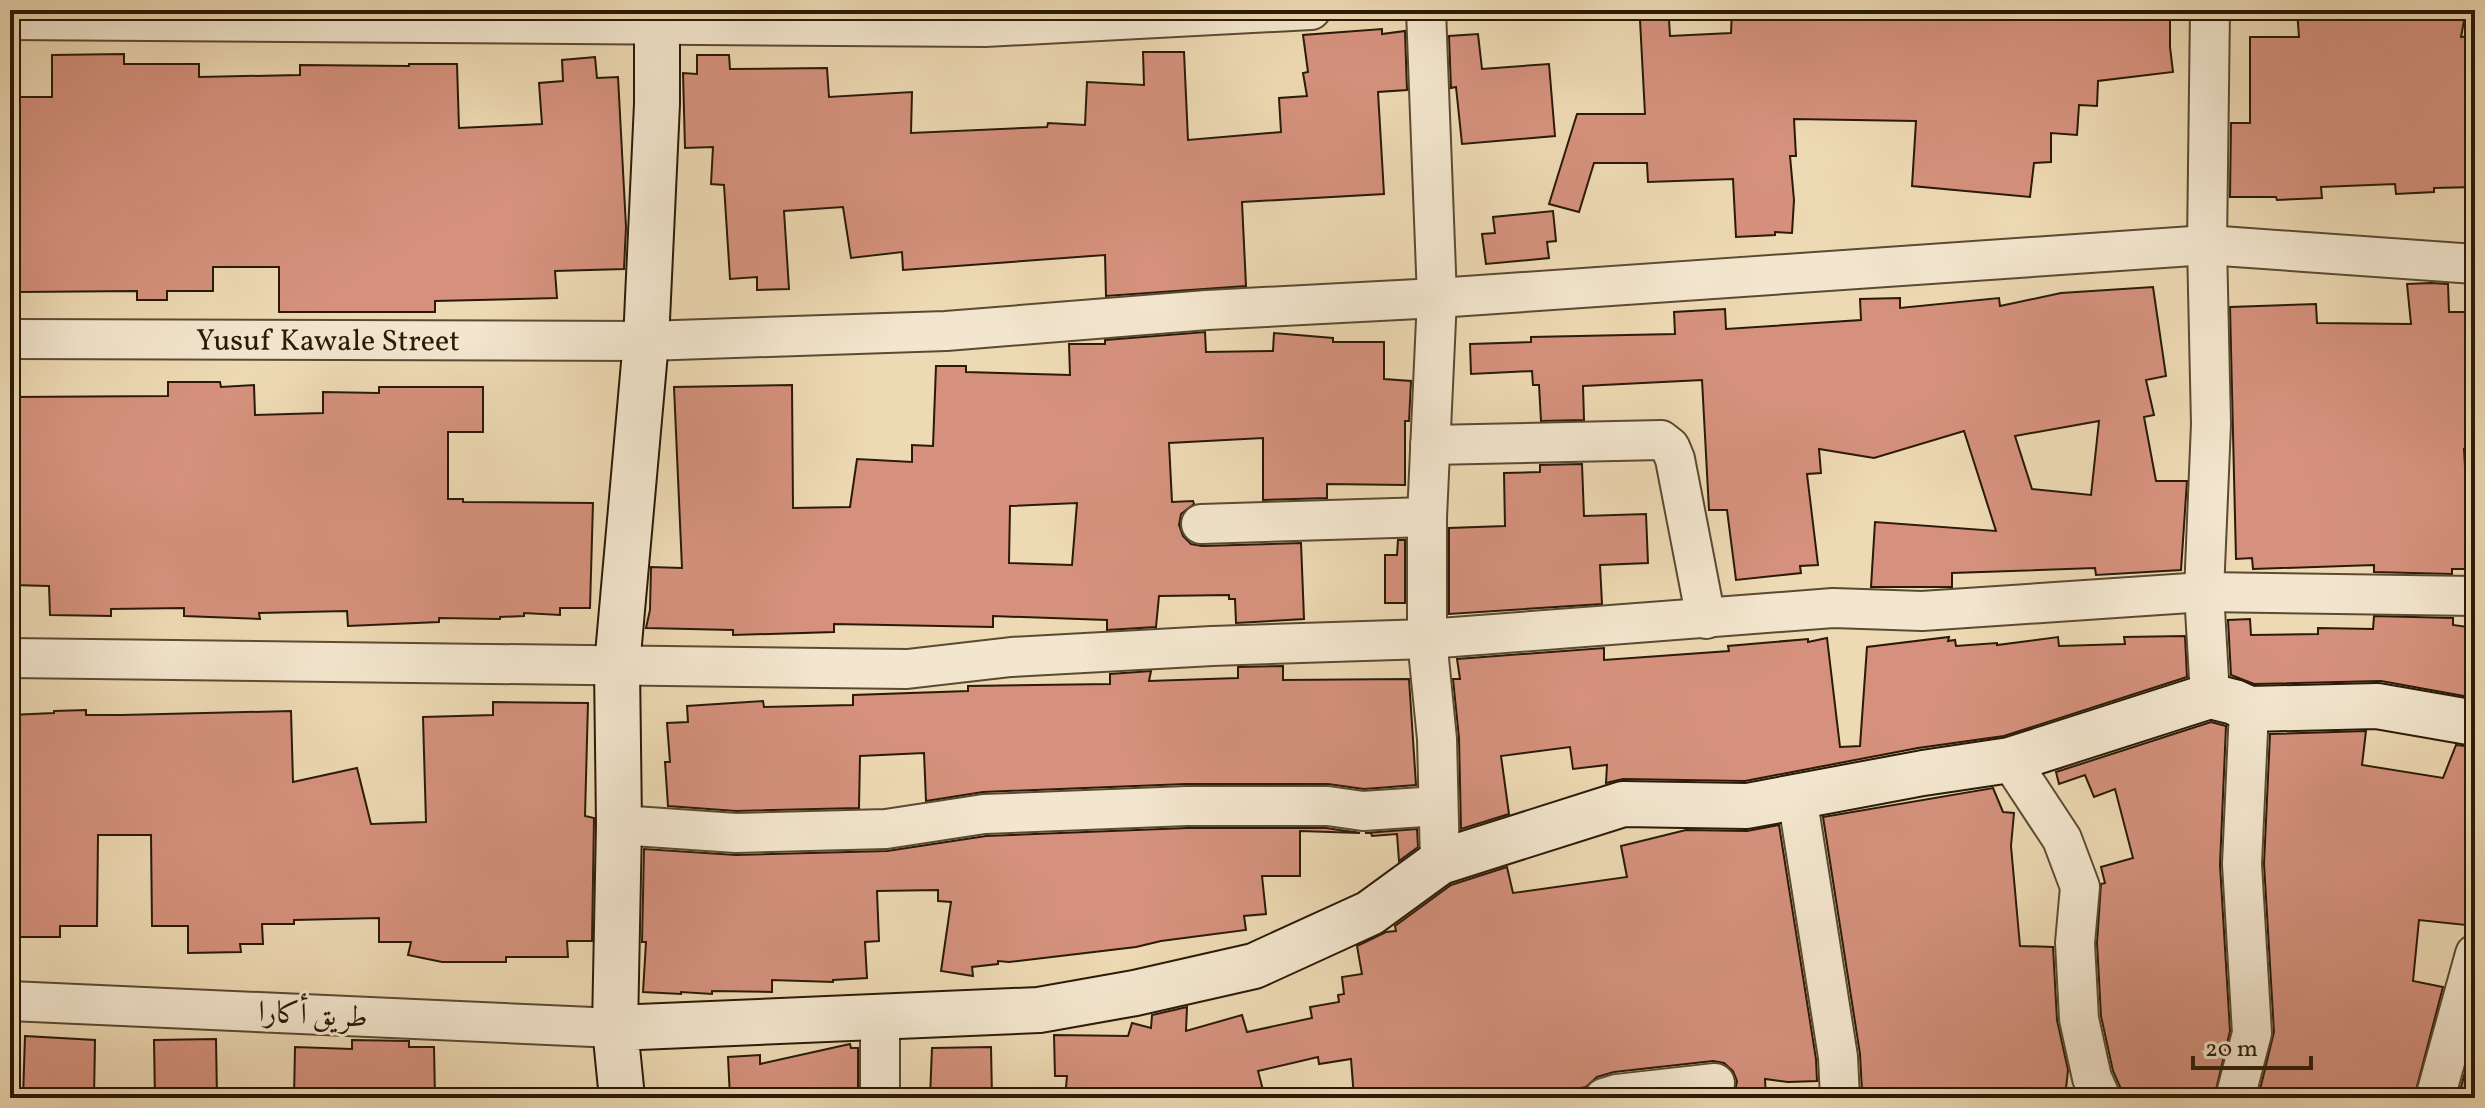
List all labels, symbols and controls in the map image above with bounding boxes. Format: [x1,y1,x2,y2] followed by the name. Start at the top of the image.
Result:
[196,321,460,363] street label: Yusuf Kawale Street
[257,990,369,1040] street label: طريق أكارا
[2193,1020,2311,1070] scale bar
[2205,1033,2258,1067] text: 20 m

